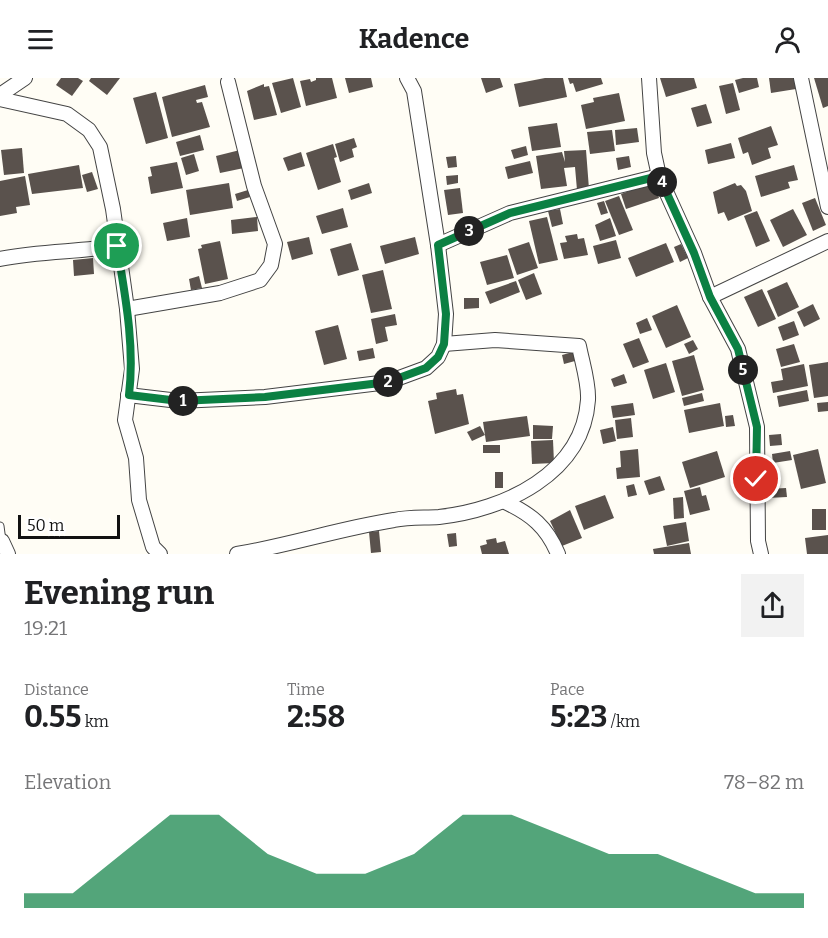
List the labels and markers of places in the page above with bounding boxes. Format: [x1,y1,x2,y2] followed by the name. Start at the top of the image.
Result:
[647,167,677,197] pin: 4
[454,216,484,246] pin: 3
[91,220,142,271] pin
[728,355,758,385] pin: 5
[373,367,403,397] pin: 2
[168,386,198,416] pin: 1
[730,453,781,504] pin

